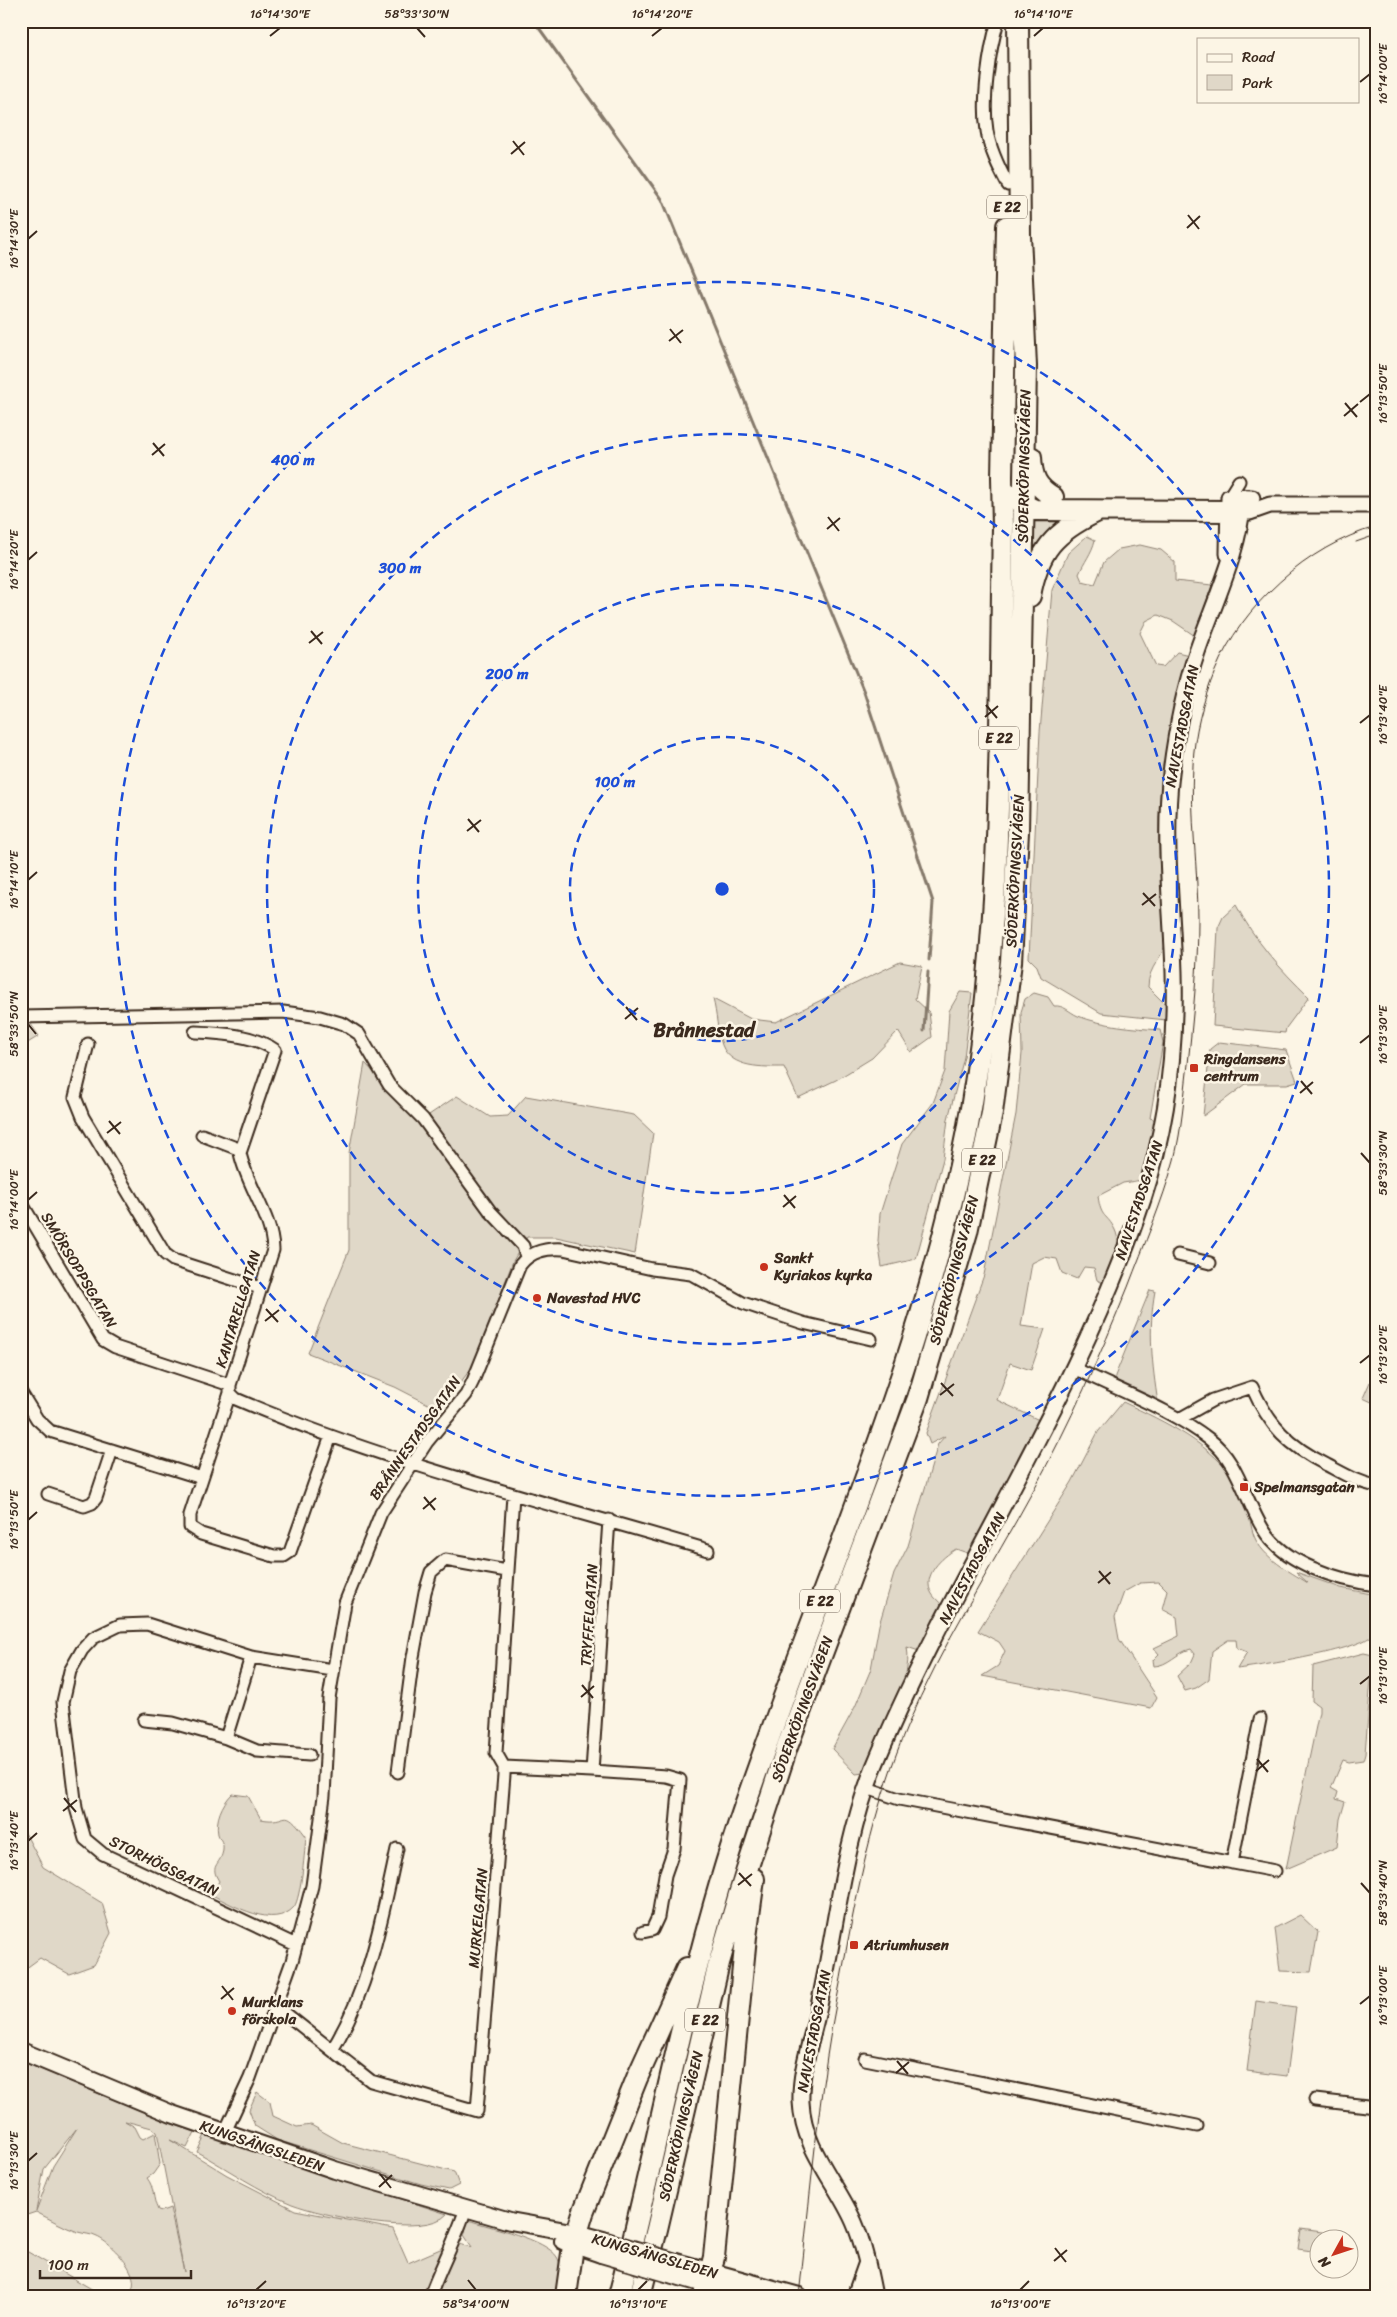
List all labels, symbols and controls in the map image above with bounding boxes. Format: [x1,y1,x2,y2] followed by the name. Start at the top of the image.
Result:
[250,3,311,25] text: 16°14'30"E
[385,3,450,25] text: 58°33'30"N
[632,3,694,25] text: 16°14'20"E
[1014,3,1074,25] text: 16°14'10"E
[1197,38,1360,102] legend
[1372,42,1394,105] text: 16°14'00"E
[1242,44,1275,70] text: Road
[1242,70,1273,96] text: Park
[987,196,1027,218] road number: E 22
[3,208,25,269] text: 16°14'30"E
[1372,363,1394,424] text: 16°13'50"E
[1010,388,1038,543] street label: SÖDERKÖPINGSVÄGEN
[270,447,315,473] text: 400 m
[3,528,25,590] text: 16°14'20"E
[378,555,422,581] text: 300 m
[484,661,529,687] text: 200 m
[1157,662,1207,790] street label: NAVESTADSGATAN
[1372,684,1394,745] text: 16°13'40"E
[979,726,1019,750] road number: E 22
[595,769,636,795] text: 100 m
[998,793,1032,949] street label: SÖDERKÖPINGSVÄGEN
[3,849,25,909] text: 16°14'10"E
[713,880,731,898] centre of rings
[3,991,25,1057] text: 58°33'50"N
[1372,1004,1394,1065] text: 16°13'30"E
[653,1013,757,1048] district label: Brånnestad
[1203,1046,1287,1089] place label: Ringdansens centrum
[1188,1062,1200,1074] marker: Ringdansens centrum
[1372,1130,1394,1195] text: 58°33'30"N
[1107,1136,1171,1263] street label: NAVESTADSGATAN
[962,1148,1002,1172] road number: E 22
[3,1168,25,1231] text: 16°14'00"E
[922,1192,987,1348] street label: SÖDERKÖPINGSVÄGEN
[34,1207,124,1334] street label: SMÖRSOPPSGATAN
[773,1245,873,1288] place label: Sankt Kyriakos kyrka
[208,1247,268,1371] street label: KANTARELLGATAN
[758,1261,770,1273] marker: Sankt Kyriakos kyrka
[546,1285,640,1311] place label: Navestad HVC
[531,1292,543,1304] marker: Navestad HVC
[1372,1324,1394,1385] text: 16°13'20"E
[362,1370,468,1506] street label: BRÅNNESTADSGATAN
[1253,1474,1356,1500] place label: Spelmansgatan
[1238,1481,1250,1493] marker: Spelmansgatan
[3,1489,25,1550] text: 16°13'50"E
[931,1507,1013,1629] street label: NAVESTADSGATAN
[572,1562,606,1667] street label: TRYFFELGATAN
[800,1590,840,1612] road number: E 22
[763,1632,841,1786] street label: SÖDERKÖPINGSVÄGEN
[1372,1646,1394,1705] text: 16°13'10"E
[3,1810,25,1871] text: 16°13'40"E
[105,1828,224,1904] street label: STORHÖGSGATAN
[1372,1859,1394,1926] text: 58°33'40"N
[461,1866,495,1969] street label: MURKELGATAN
[863,1932,950,1958] place label: Atriumhusen
[848,1939,860,1951] marker: Atriumhusen
[1372,1965,1394,2026] text: 16°13'00"E
[789,1967,839,2095] street label: NAVESTADSGATAN
[241,1989,304,2032] place label: Murklans förskola
[226,2005,238,2017] marker: Murklans förskola
[685,2008,725,2032] road number: E 22
[651,2048,711,2204] street label: SÖDERKÖPINGSVÄGEN
[196,2112,328,2180] street label: KUNGSÄNGSLEDEN
[3,2130,25,2191] text: 16°13'30"E
[589,2226,722,2287] street label: KUNGSÄNGSLEDEN
[1310,2230,1360,2280] north arrow
[40,2247,191,2279] scale bar
[1312,2250,1338,2275] text: N
[48,2252,89,2278] text: 100 m
[226,2293,287,2315] text: 16°13'20"E
[443,2293,510,2315] text: 58°34'00"N
[609,2293,668,2315] text: 16°13'10"E
[990,2293,1051,2315] text: 16°13'00"E

